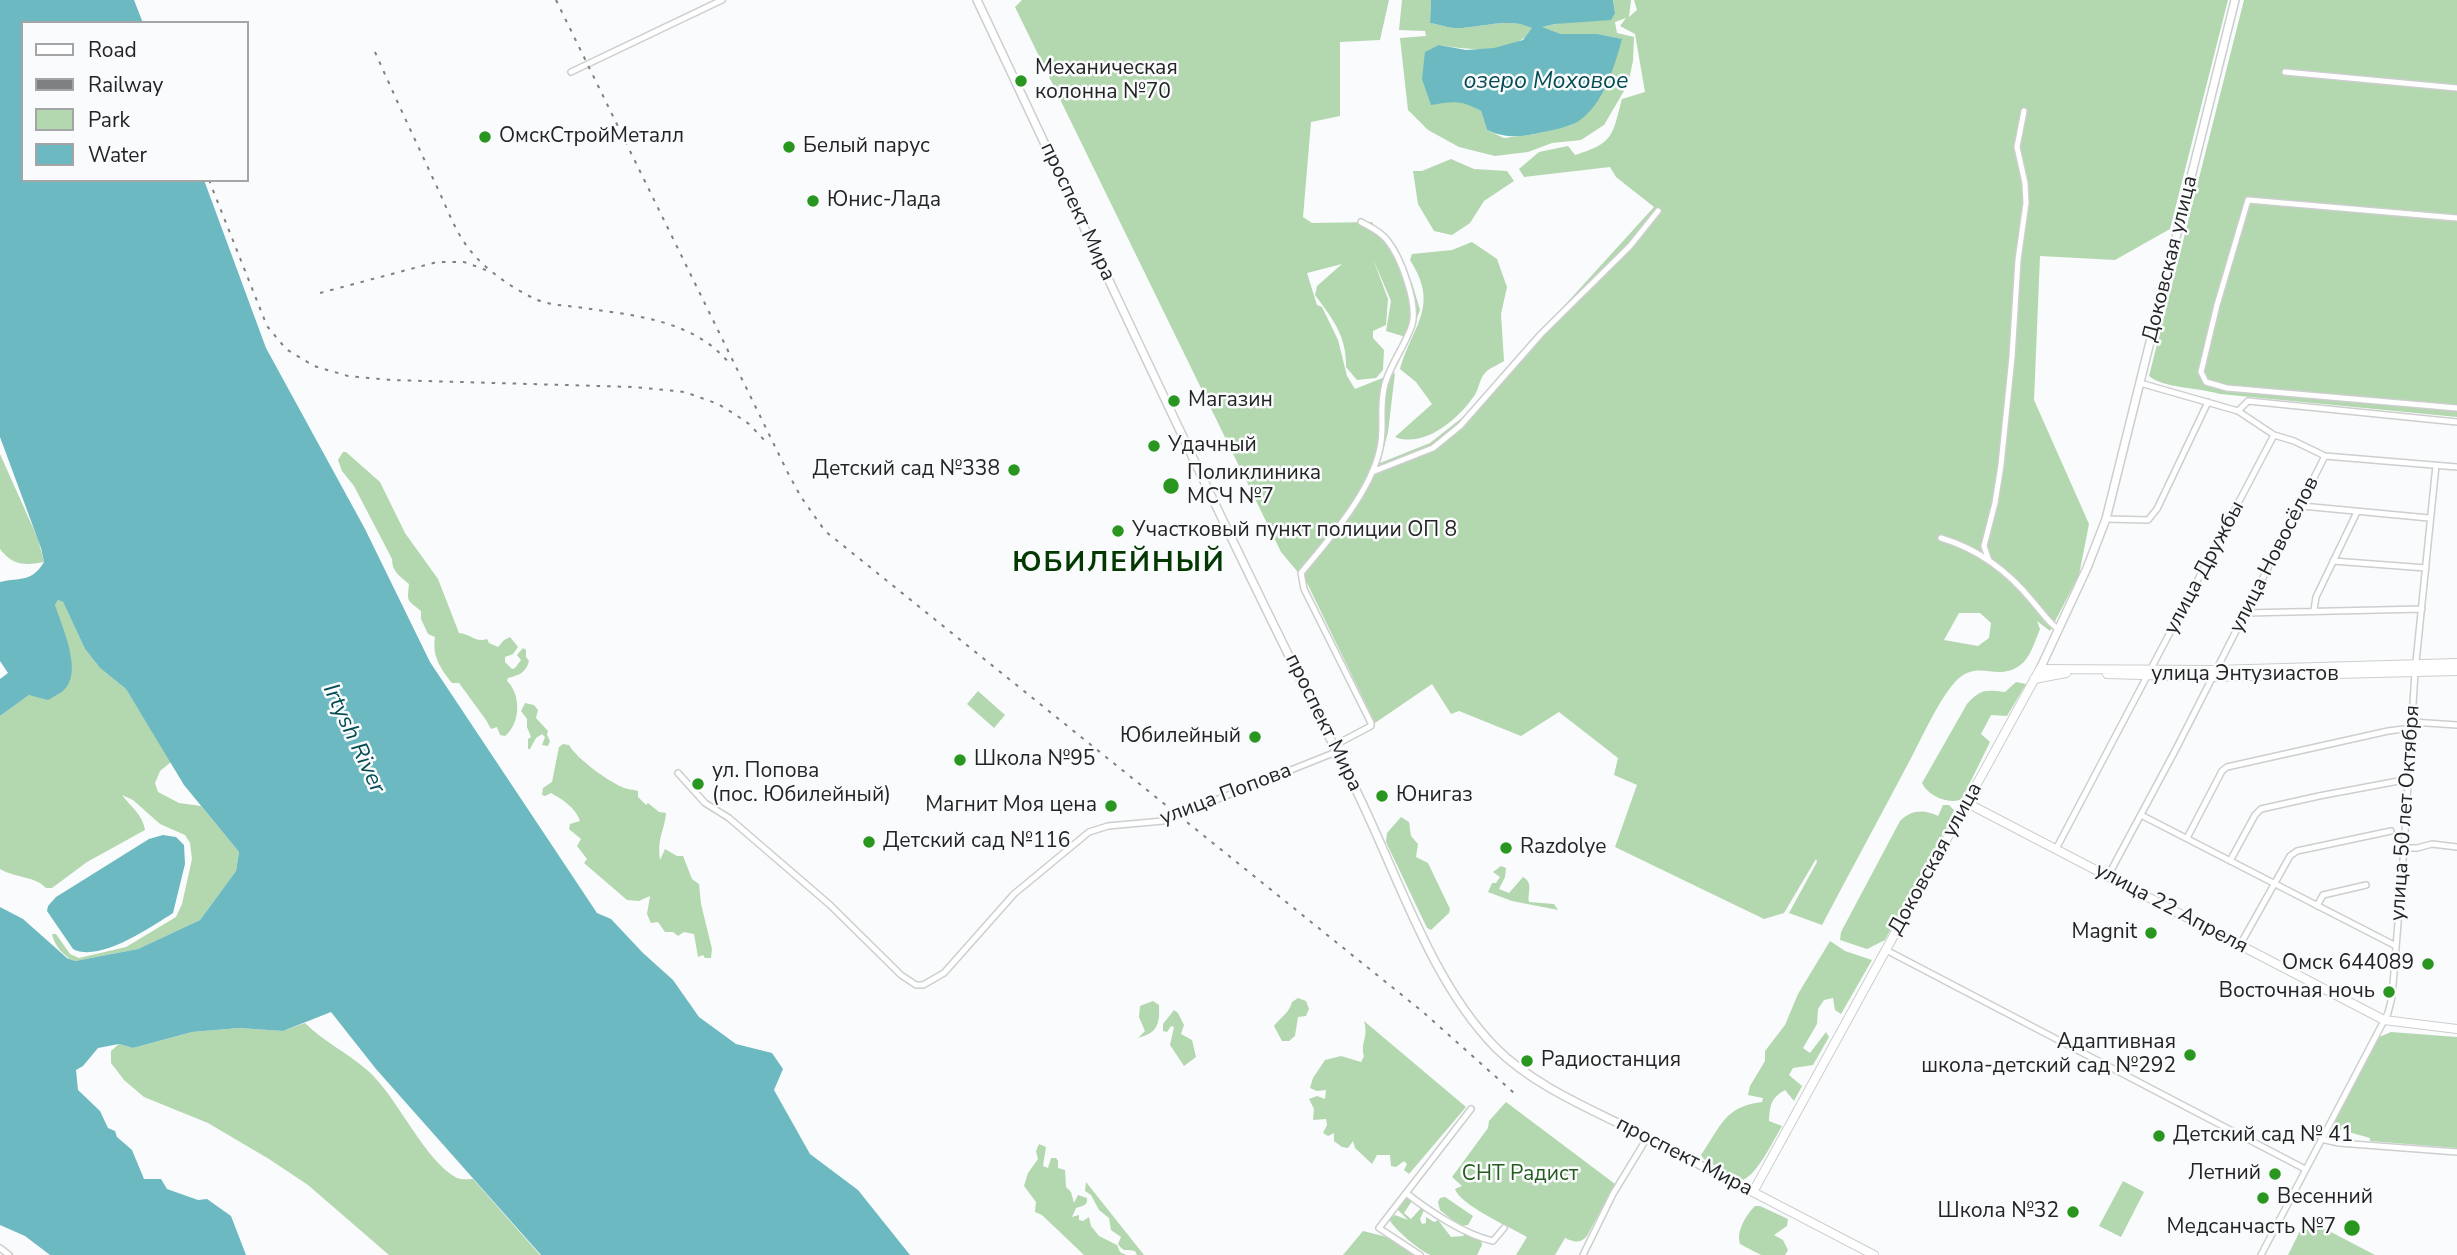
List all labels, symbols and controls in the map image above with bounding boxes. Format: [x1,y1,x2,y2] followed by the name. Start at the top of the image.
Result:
[21,21,248,182] legend
[88,36,137,64] text: Road
[1035,56,1178,106] place label: Механическая колонна №70
[1463,68,1629,96] water label: озеро Моховое
[88,71,163,99] text: Railway
[1013,73,1029,89] marker: Механическая колонна №70
[88,106,130,134] text: Park
[499,124,684,150] place label: ОмскСтройМеталл
[477,129,493,145] marker: ОмскСтройМеталл
[803,134,930,160] place label: Белый парус
[781,139,797,155] marker: Белый парус
[1034,139,1120,285] street label: проспект Мира
[88,141,147,169] text: Water
[2138,173,2204,345] street label: Доковская улица
[827,188,941,214] place label: Юнис-Лада
[805,193,821,209] marker: Юнис-Лада
[1188,388,1273,414] place label: Магазин
[1166,393,1182,409] marker: Магазин
[1168,433,1257,459] place label: Удачный
[1146,438,1162,454] marker: Удачный
[813,457,1000,483] place label: Детский сад №338
[1187,461,1321,511] place label: Поликлиника МСЧ №7
[1006,462,1022,478] marker: Детский сад №338
[2225,473,2325,637] street label: улица Новосёлов
[1161,476,1181,496] marker: Поликлиника МСЧ №7
[2159,497,2251,639] street label: улица Дружбы
[1132,518,1457,544] place label: Участковый пункт полиции ОП 8
[1110,523,1126,539] marker: Участковый пункт полиции ОП 8
[1013,547,1225,581] district label: ЮБИЛЕЙНЫЙ
[1279,650,1367,796] street label: проспект Мира
[2151,662,2339,688] street label: улица Энтузиастов
[316,680,390,798] water label: Irtysh River
[2386,704,2426,922] street label: улица 50 лет Октября
[1120,724,1241,750] place label: Юбилейный
[1247,729,1263,745] marker: Юбилейный
[974,747,1095,773] place label: Школа №95
[952,752,968,768] marker: Школа №95
[1157,758,1295,832] street label: улица Попова
[712,759,891,809] place label: ул. Попова (пос. Юбилейный)
[690,776,706,792] marker: ул. Попова (пос. Юбилейный)
[1884,778,1988,940] street label: Доковская улица
[1396,783,1473,809] place label: Юнигаз
[1374,788,1390,804] marker: Юнигаз
[925,793,1097,819] place label: Магнит Моя цена
[1103,798,1119,814] marker: Магнит Моя цена
[883,829,1070,855] place label: Детский сад №116
[861,834,877,850] marker: Детский сад №116
[1520,835,1606,861] place label: Razdolye
[1498,840,1514,856] marker: Razdolye
[2090,858,2252,960] street label: улица 22 Апреля
[2071,920,2137,946] place label: Magnit
[2143,925,2159,941] marker: Magnit
[2282,951,2414,977] place label: Омск 644089
[2420,956,2436,972] marker: Омск 644089
[2219,979,2375,1005] place label: Восточная ночь
[2381,984,2397,1000] marker: Восточная ночь
[1921,1030,2176,1080] place label: Адаптивная школа-детский сад №292
[2182,1047,2198,1063] marker: Адаптивная школа-детский сад №292
[1541,1048,1681,1074] place label: Радиостанция
[1519,1053,1535,1069] marker: Радиостанция
[1611,1112,1757,1202] street label: проспект Мира
[2173,1123,2353,1149] place label: Детский сад № 41
[2151,1128,2167,1144] marker: Детский сад № 41
[2188,1161,2261,1187] place label: Летний
[1462,1162,1578,1188] park label: СНТ Радист
[2267,1166,2283,1182] marker: Летний
[2277,1185,2373,1211] place label: Весенний
[2255,1190,2271,1206] marker: Весенний
[1938,1199,2059,1225] place label: Школа №32
[2065,1204,2081,1220] marker: Школа №32
[2167,1215,2336,1241] place label: Медсанчасть №7
[2342,1218,2362,1238] marker: Медсанчасть №7

